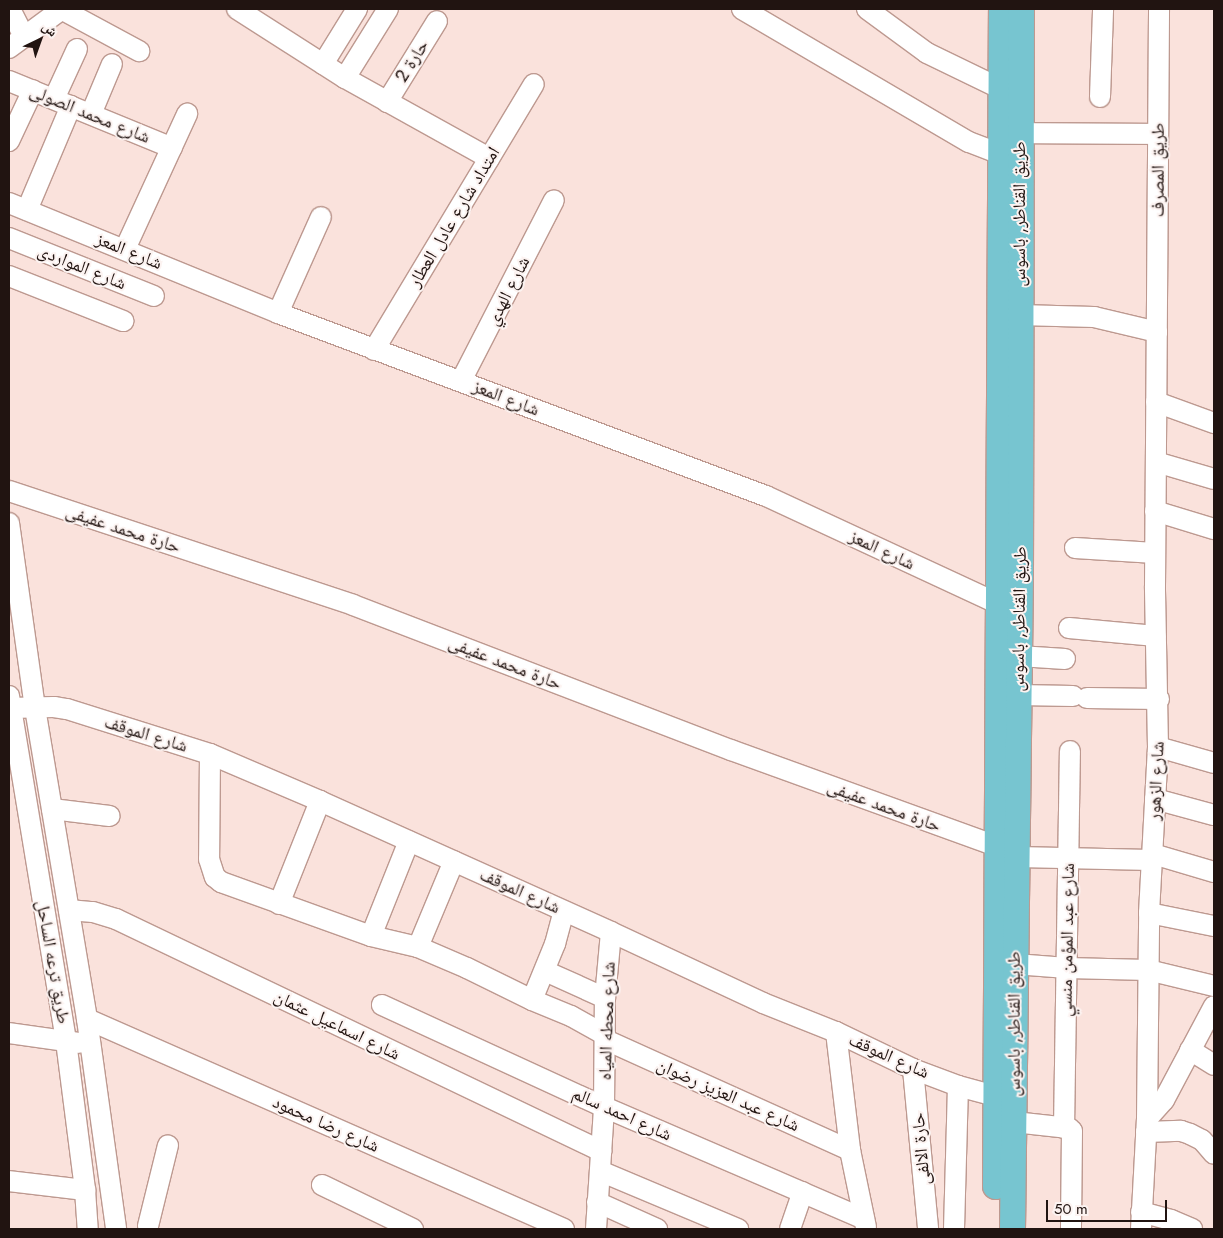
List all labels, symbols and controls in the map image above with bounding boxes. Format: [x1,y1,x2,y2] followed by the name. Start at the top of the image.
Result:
[15,15,65,65] north arrow
[38,16,62,41] text: ش
[391,36,433,86] street label: حارة 2
[27,80,153,148] street label: شارع محمد الصولى
[1147,123,1169,217] street label: طريق المصرف
[1008,141,1030,287] street label: طريق القناطر, باسوس
[404,143,504,291] street label: امتداد شارع عادل العطار
[93,228,165,274] street label: شارع المعز
[35,239,129,295] street label: شارع المواردى
[482,253,534,329] street label: شارع الهدي
[470,375,542,421] street label: شارع المعز
[63,500,183,558] street label: حارة محمد عفيفى
[846,525,918,575] street label: شارع المعز
[1007,546,1031,692] street label: طريق القناطر, باسوس
[446,632,564,694] street label: حارة محمد عفيفى
[102,711,190,757] street label: شارع الموقف
[1143,741,1169,821] street label: شارع الزهور
[824,775,944,837] street label: حارة محمد عفيفى
[1055,863,1079,1017] street label: شارع عبد المؤمن منسي
[476,864,564,918] street label: شارع الموقف
[32,899,74,1025] street label: طريق ترعه الساحل
[1003,951,1025,1097] street label: طريق القناطر, باسوس
[594,961,620,1081] street label: شارع محطه المياه
[270,985,404,1065] street label: شارع اسماعيل عثمان
[845,1029,933,1083] street label: شارع الموقف
[653,1054,803,1136] street label: شارع عبد العزيز رضوان
[569,1082,675,1146] street label: شارع احمد سالم
[269,1091,383,1157] street label: شارع رضا محمود
[907,1112,935,1186] street label: حارة الالفى
[1048,1190,1169,1222] scale bar
[1054,1198,1088,1220] text: 50 m

